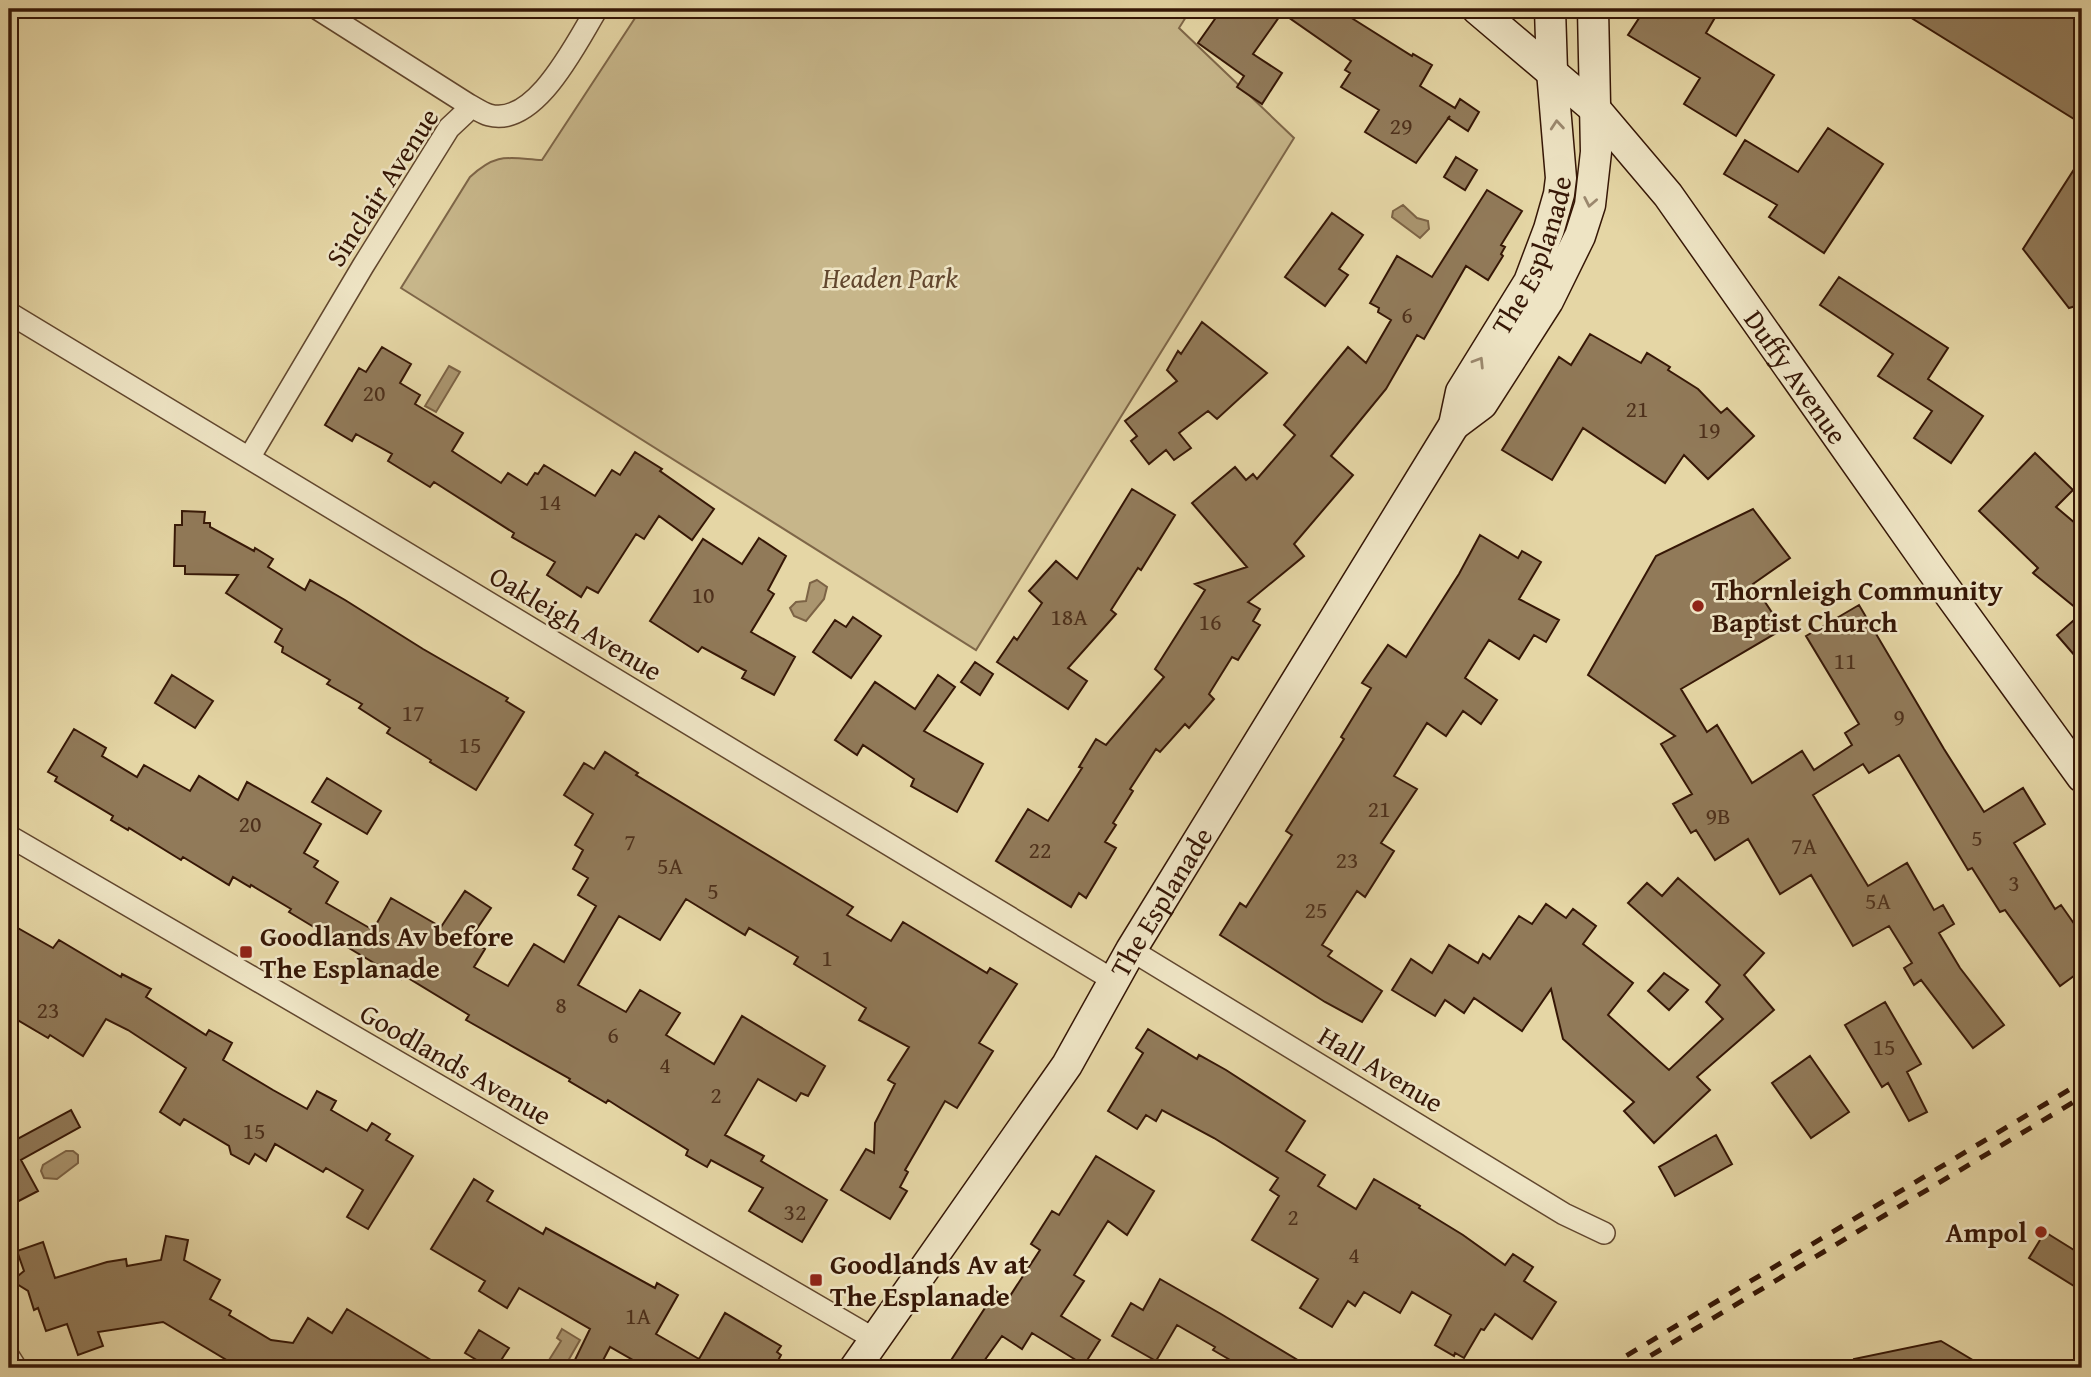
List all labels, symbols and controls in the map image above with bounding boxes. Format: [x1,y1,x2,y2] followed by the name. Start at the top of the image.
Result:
[315,99,448,274] street label: Sinclair Avenue
[1389,108,1413,143] house number: 29
[1550,119,1565,130] one-way arrow
[1480,174,1581,342] street label: The Esplanade
[1583,196,1598,208] one-way arrow
[821,257,958,298] park label: Headen Park
[1401,297,1413,332] house number: 6
[1735,301,1858,452] street label: Duffy Avenue
[1471,357,1484,370] one-way arrow
[362,375,386,410] house number: 20
[1625,391,1649,426] house number: 21
[1697,412,1721,447] house number: 19
[538,484,562,519] house number: 14
[482,555,670,690] street label: Oakleigh Avenue
[1712,569,2004,642] place label: Thornleigh Community Baptist Church
[691,577,715,612] house number: 10
[1690,598,1706,614] marker: Thornleigh Community Baptist Church
[1050,599,1088,634] house number: 18A
[1198,604,1222,639] house number: 16
[1833,643,1857,678] house number: 11
[401,695,425,730] house number: 17
[1893,699,1905,734] house number: 9
[458,727,482,762] house number: 15
[1367,791,1391,826] house number: 21
[1705,798,1731,833] house number: 9B
[238,806,262,841] house number: 20
[1099,819,1222,984] street label: The Esplanade
[1971,820,1983,855] house number: 5
[624,824,636,859] house number: 7
[1791,828,1818,863] house number: 7A
[1028,832,1052,867] house number: 22
[1335,842,1359,877] house number: 23
[657,848,684,883] house number: 5A
[2008,865,2020,900] house number: 3
[707,873,719,908] house number: 5
[1865,883,1892,918] house number: 5A
[1304,892,1328,927] house number: 25
[260,915,514,988] place label: Goodlands Av before The Esplanade
[821,940,833,975] house number: 1
[238,944,254,960] marker: Goodlands Av before The Esplanade
[555,987,567,1022] house number: 8
[36,992,60,1027] house number: 23
[353,992,560,1135] street label: Goodlands Avenue
[1311,1015,1452,1122] street label: Hall Avenue
[607,1017,619,1052] house number: 6
[1872,1029,1896,1064] house number: 15
[659,1047,671,1082] house number: 4
[710,1077,722,1112] house number: 2
[242,1113,266,1148] house number: 15
[783,1194,807,1229] house number: 32
[1287,1199,1299,1234] house number: 2
[1946,1211,2027,1252] place label: Ampol
[2033,1224,2049,1240] marker: Ampol
[1348,1237,1360,1272] house number: 4
[830,1243,1029,1316] place label: Goodlands Av at The Esplanade
[808,1272,824,1288] marker: Goodlands Av at The Esplanade
[625,1298,652,1333] house number: 1A

